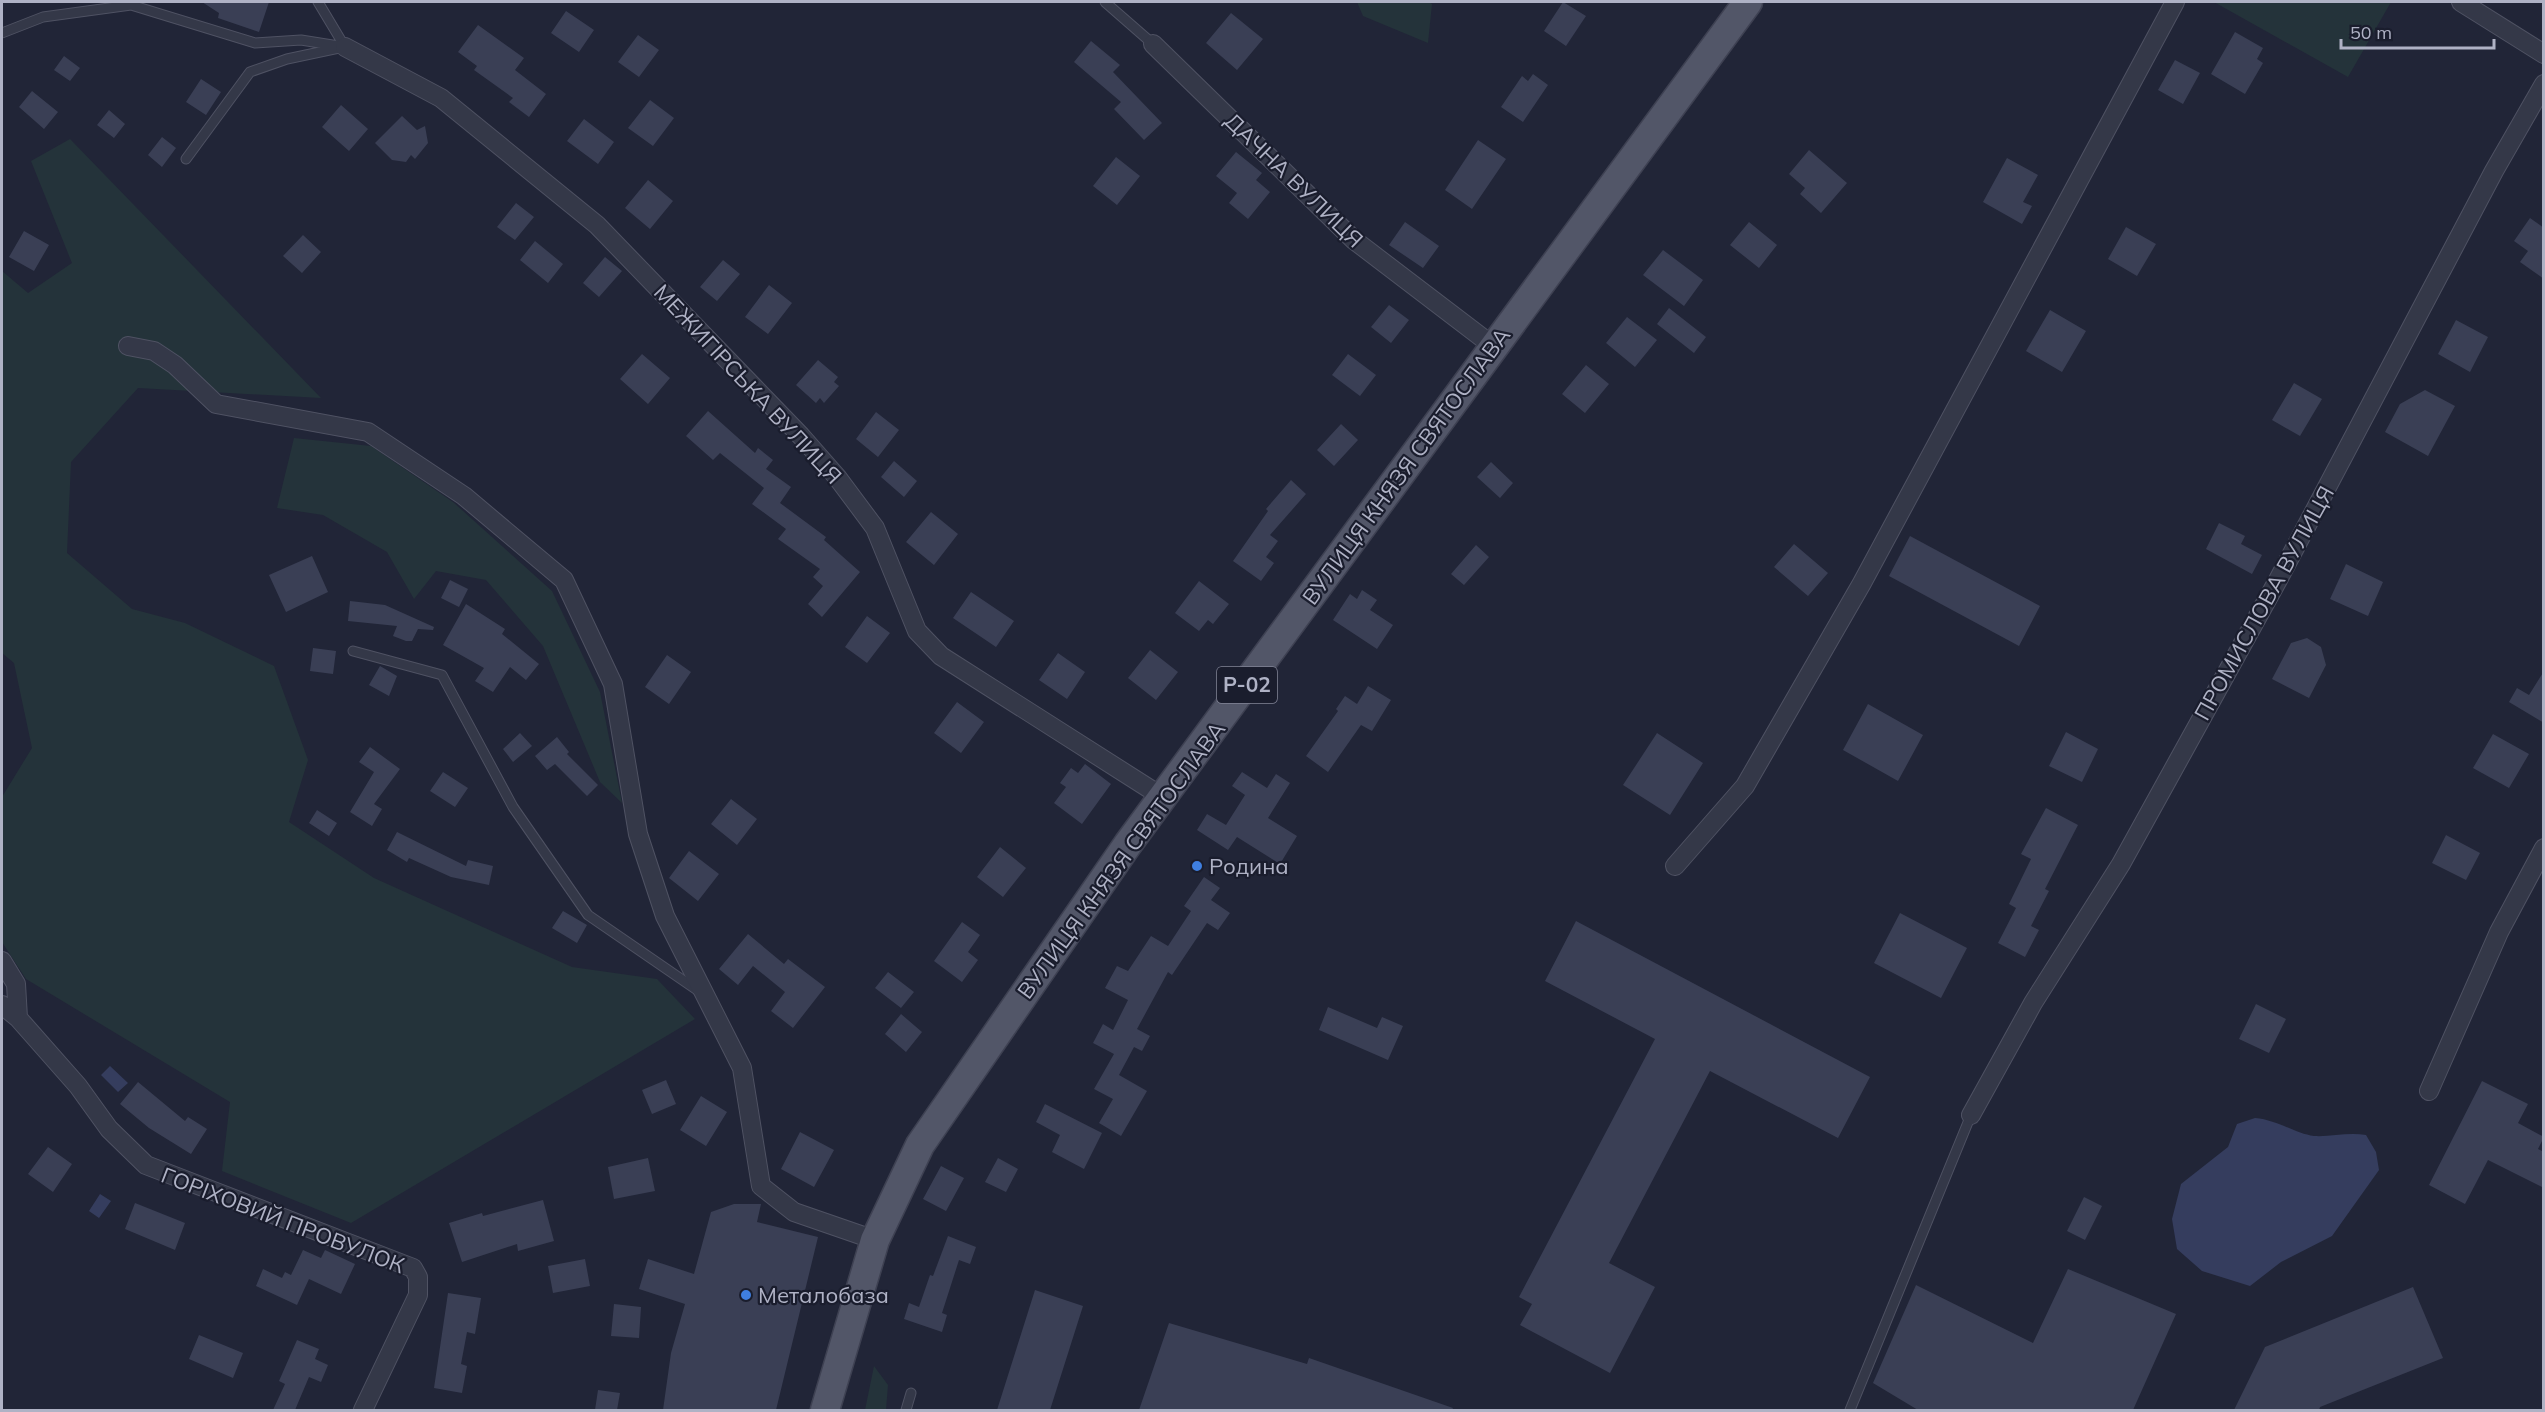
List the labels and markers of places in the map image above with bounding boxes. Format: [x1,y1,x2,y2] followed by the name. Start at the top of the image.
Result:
[1209,852,1289,880] place label: Родина
[1190,859,1204,873] marker: Родина
[758,1281,889,1309] place label: Металобаза
[739,1288,753,1302] marker: Металобаза

